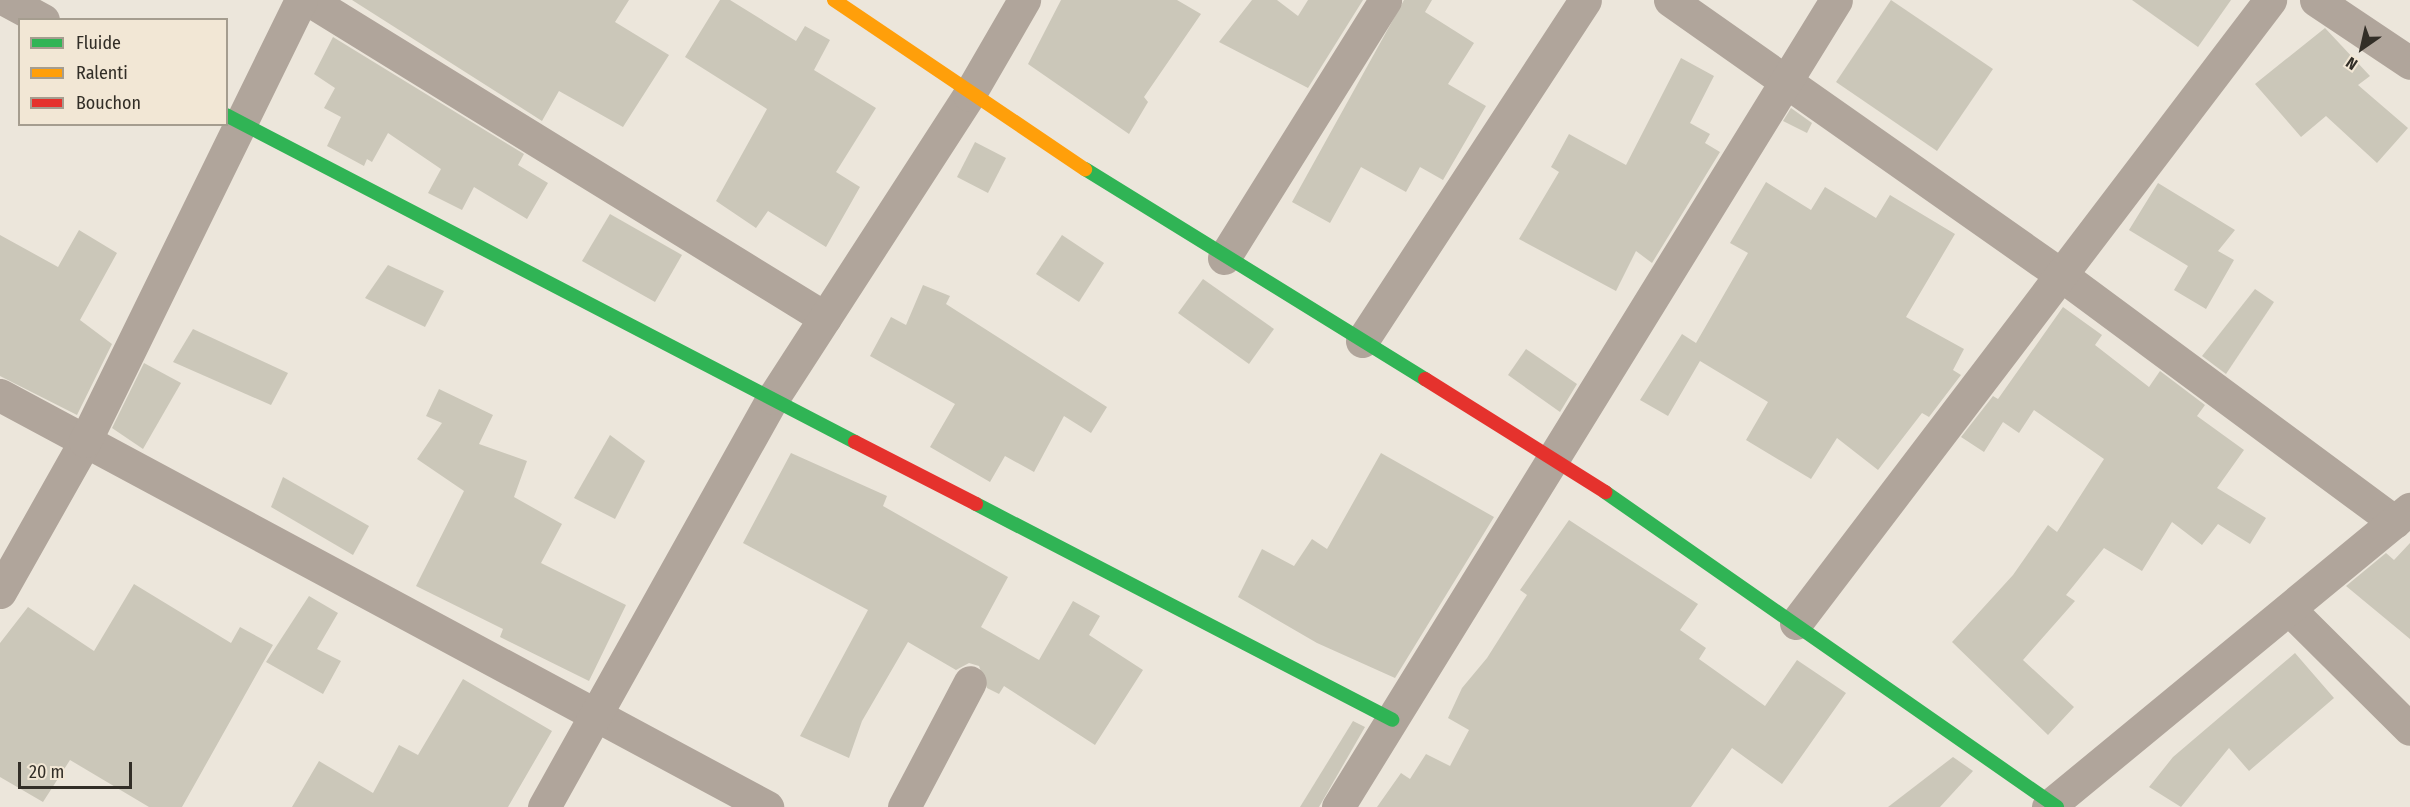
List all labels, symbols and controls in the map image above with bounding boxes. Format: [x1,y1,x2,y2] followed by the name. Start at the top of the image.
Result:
[18,18,228,126] legend
[2332,18,2392,78] north arrow
[76,32,121,54] text: Fluide
[2342,53,2361,74] text: N
[76,62,128,84] text: Ralenti
[76,92,141,114] text: Bouchon
[21,750,135,788] scale bar
[29,761,64,783] text: 20 m

